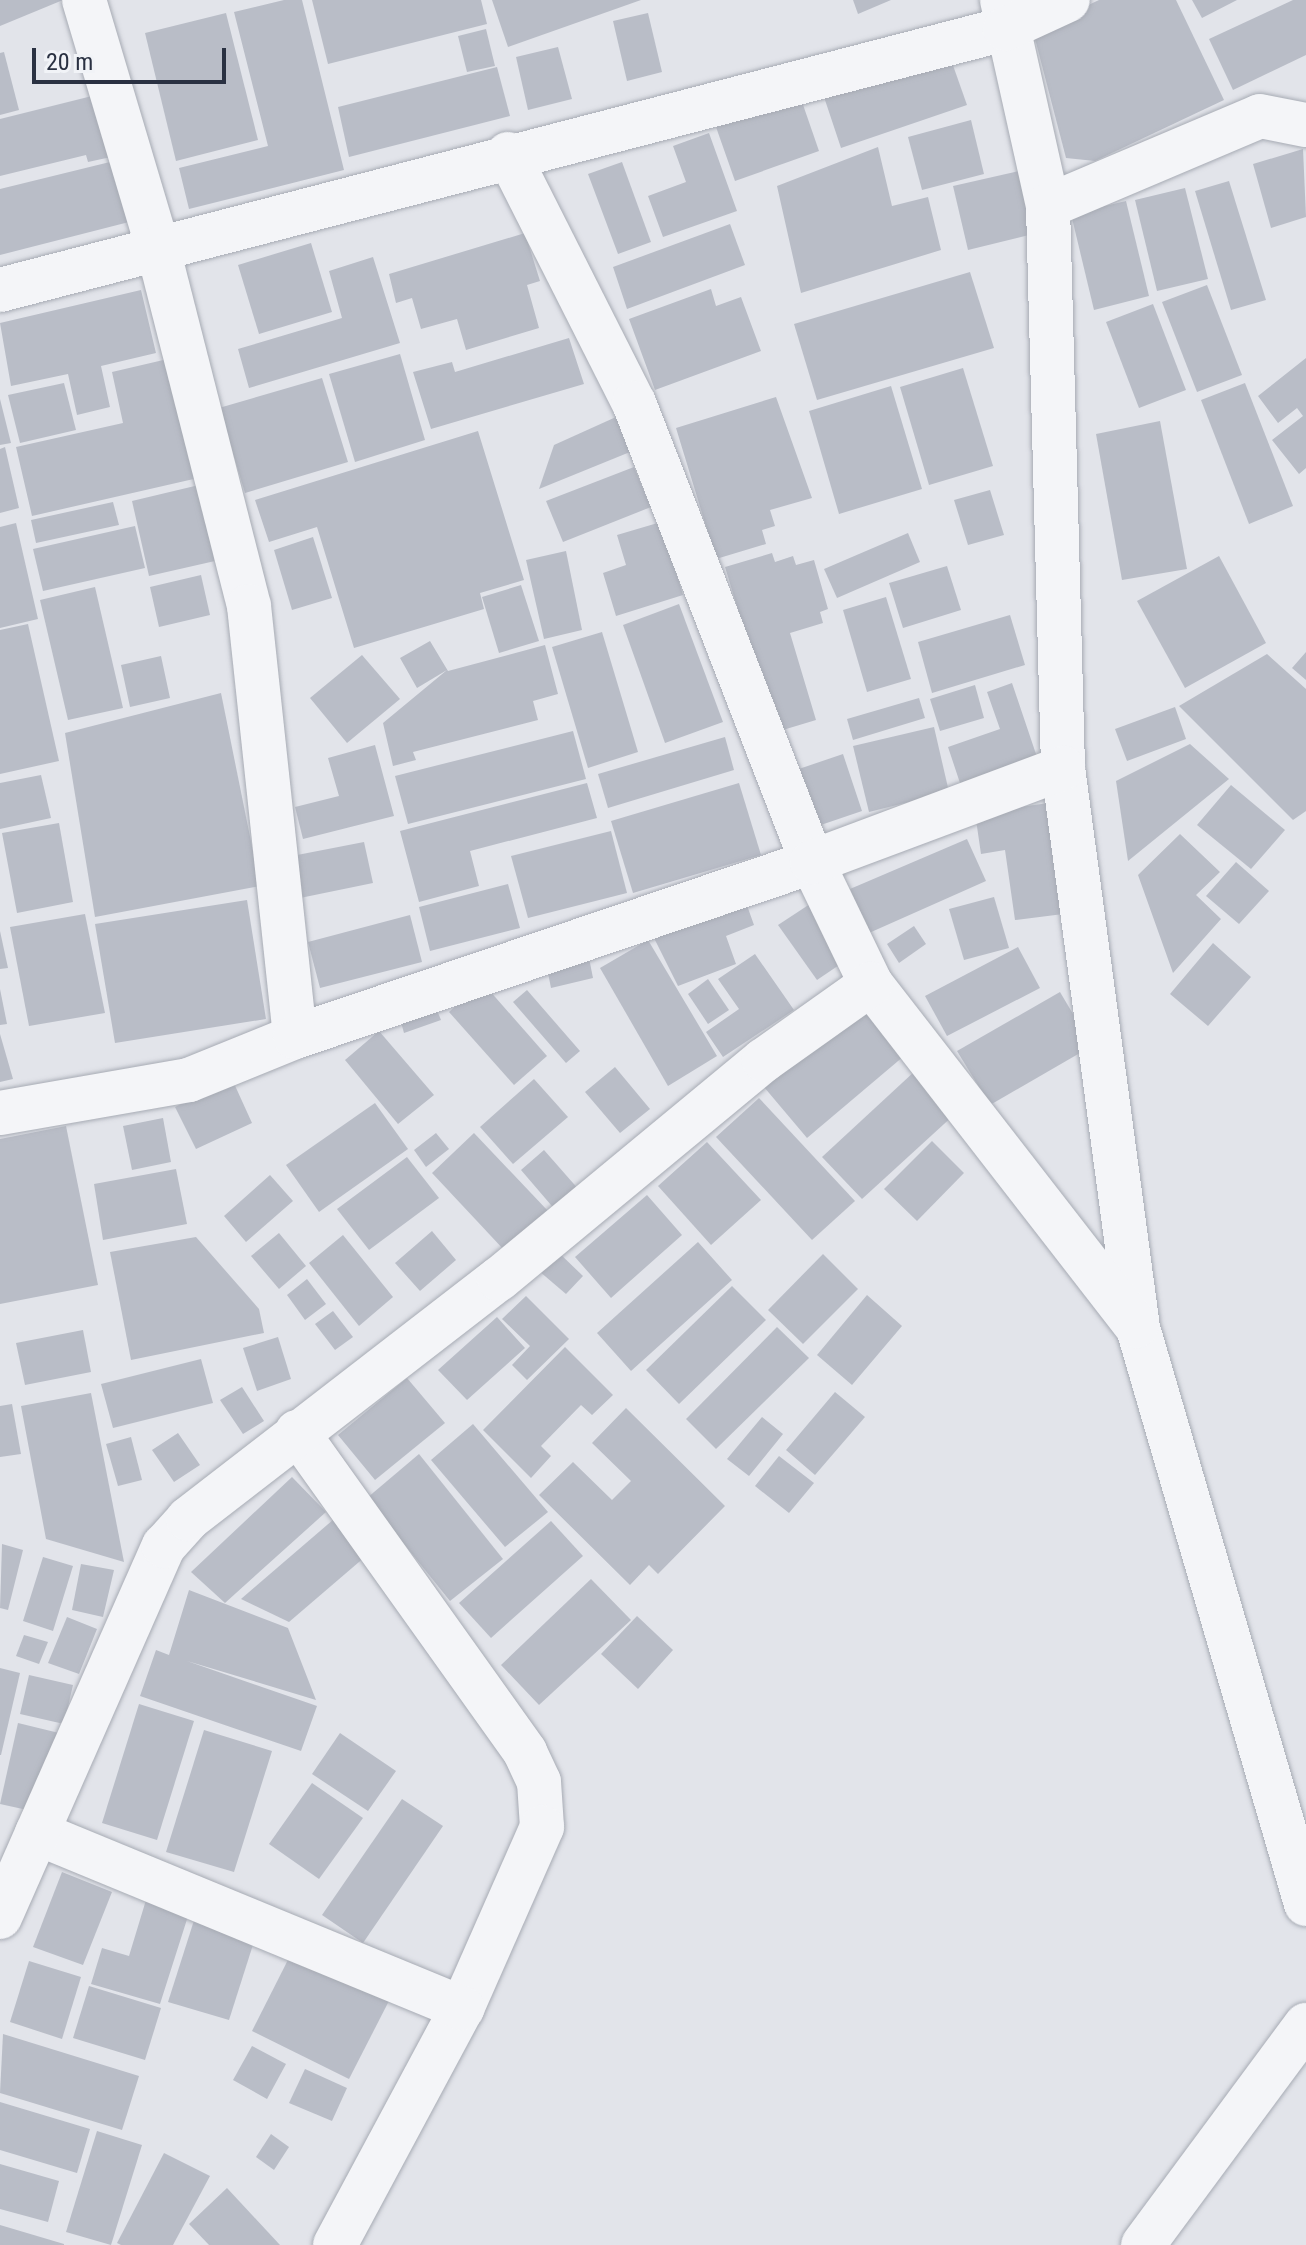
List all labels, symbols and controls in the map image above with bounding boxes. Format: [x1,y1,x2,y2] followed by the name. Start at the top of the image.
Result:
[36,32,230,82] scale bar
[46,48,93,76] text: 20 m

